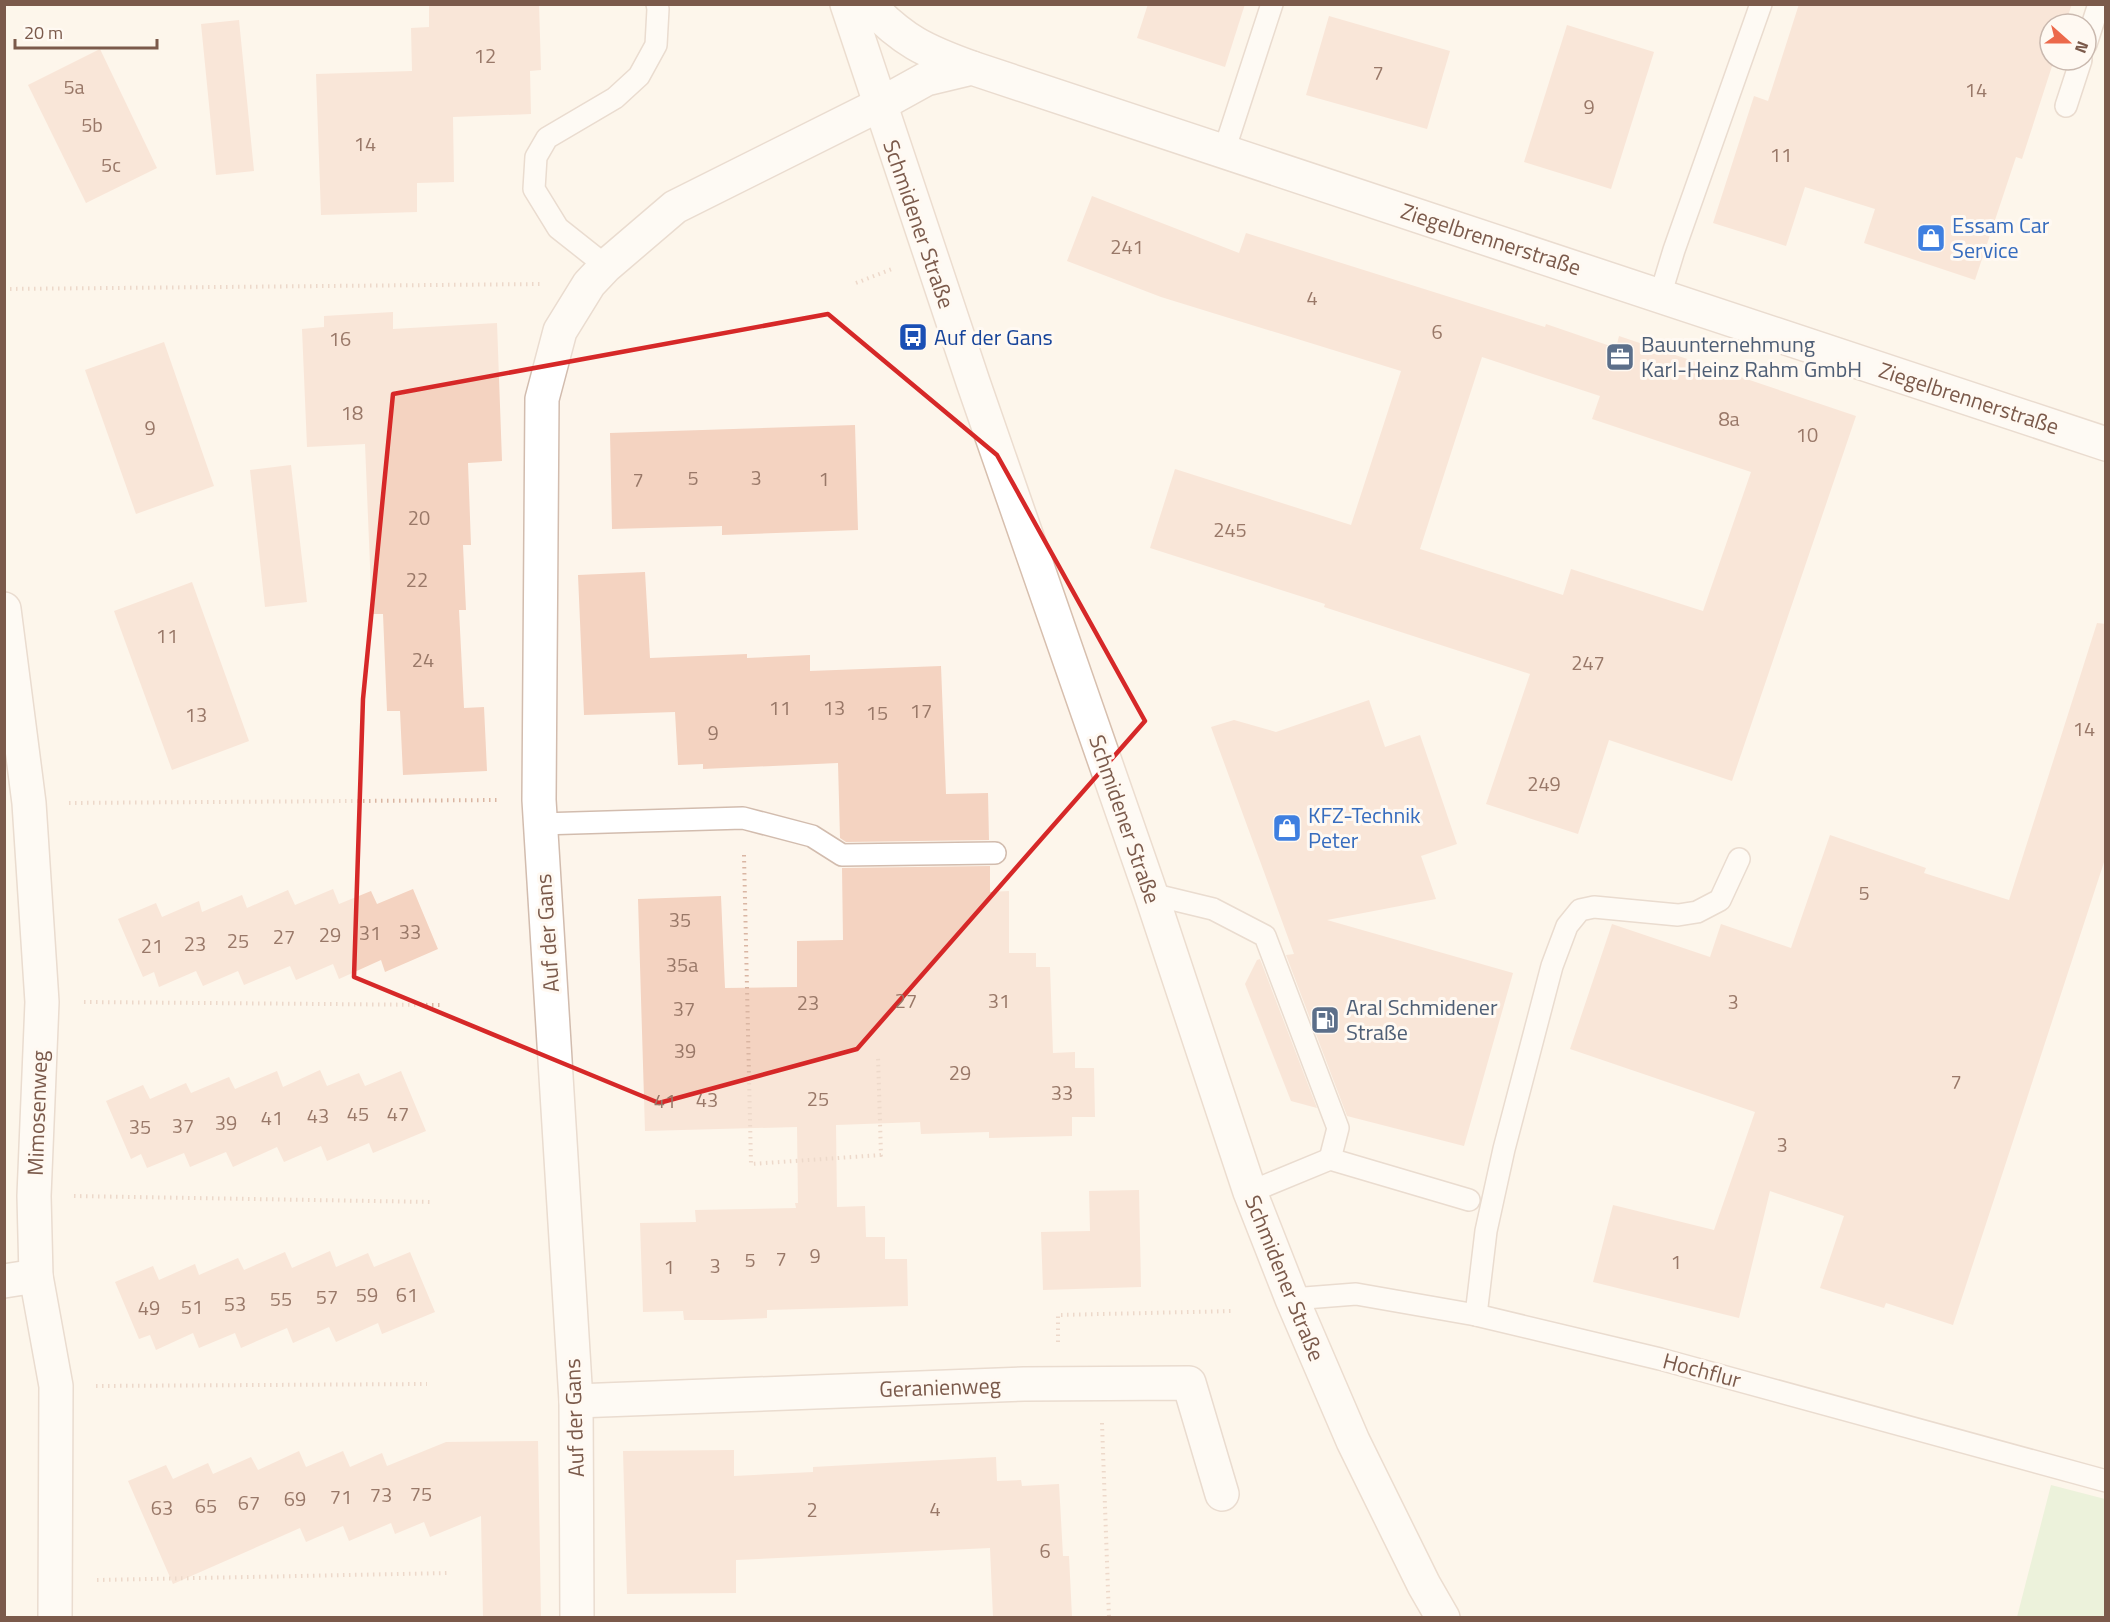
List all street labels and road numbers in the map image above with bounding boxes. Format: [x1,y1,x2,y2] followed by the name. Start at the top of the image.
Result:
[874,135,964,313] street label: Schmidener Straße
[1396,194,1586,284] street label: Ziegelbrennerstraße
[1874,353,2064,443] street label: Ziegelbrennerstraße
[1080,730,1170,908] street label: Schmidener Straße
[526,873,568,993] street label: Auf der Gans
[18,1050,56,1176] street label: Mimosenweg
[1236,1190,1334,1366] street label: Schmidener Straße
[1659,1343,1745,1397] street label: Hochflur
[555,1358,593,1478] street label: Auf der Gans
[879,1368,1001,1406] street label: Geranienweg

